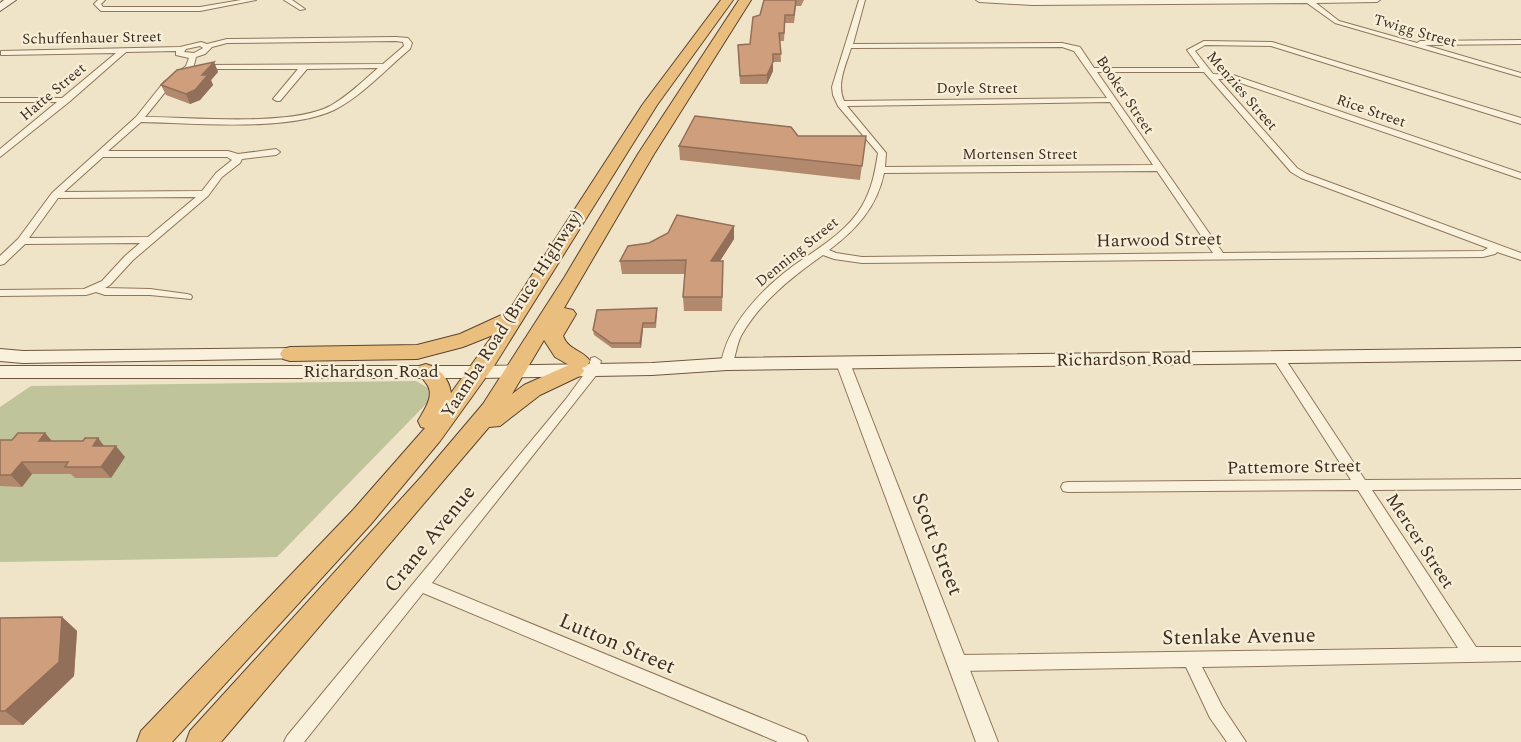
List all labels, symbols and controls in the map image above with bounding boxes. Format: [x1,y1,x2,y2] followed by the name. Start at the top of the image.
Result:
[1371,8,1459,54] street label: Twigg Street
[22,25,162,51] street label: Schuffenhauer Street
[1201,46,1283,136] street label: Menzies Street
[1090,51,1160,139] street label: Booker Street
[15,57,91,127] street label: Hatte Street
[936,77,1018,100] street label: Doyle Street
[1333,88,1409,134] street label: Rice Street
[962,143,1078,166] street label: Mortensen Street
[434,204,590,424] street label: Yaamba Road (Bruce Highway)
[751,211,843,293] street label: Denning Street
[1096,225,1222,255] street label: Harwood Street
[1056,344,1192,374] street label: Richardson Road
[303,358,439,385] street label: Richardson Road
[1227,452,1361,482] street label: Pattemore Street
[376,478,484,600] street label: Crane Avenue
[903,488,971,600] street label: Scott Street
[1379,488,1461,594] street label: Mercer Street
[554,605,680,683] street label: Lutton Street
[1162,620,1316,654] street label: Stenlake Avenue

